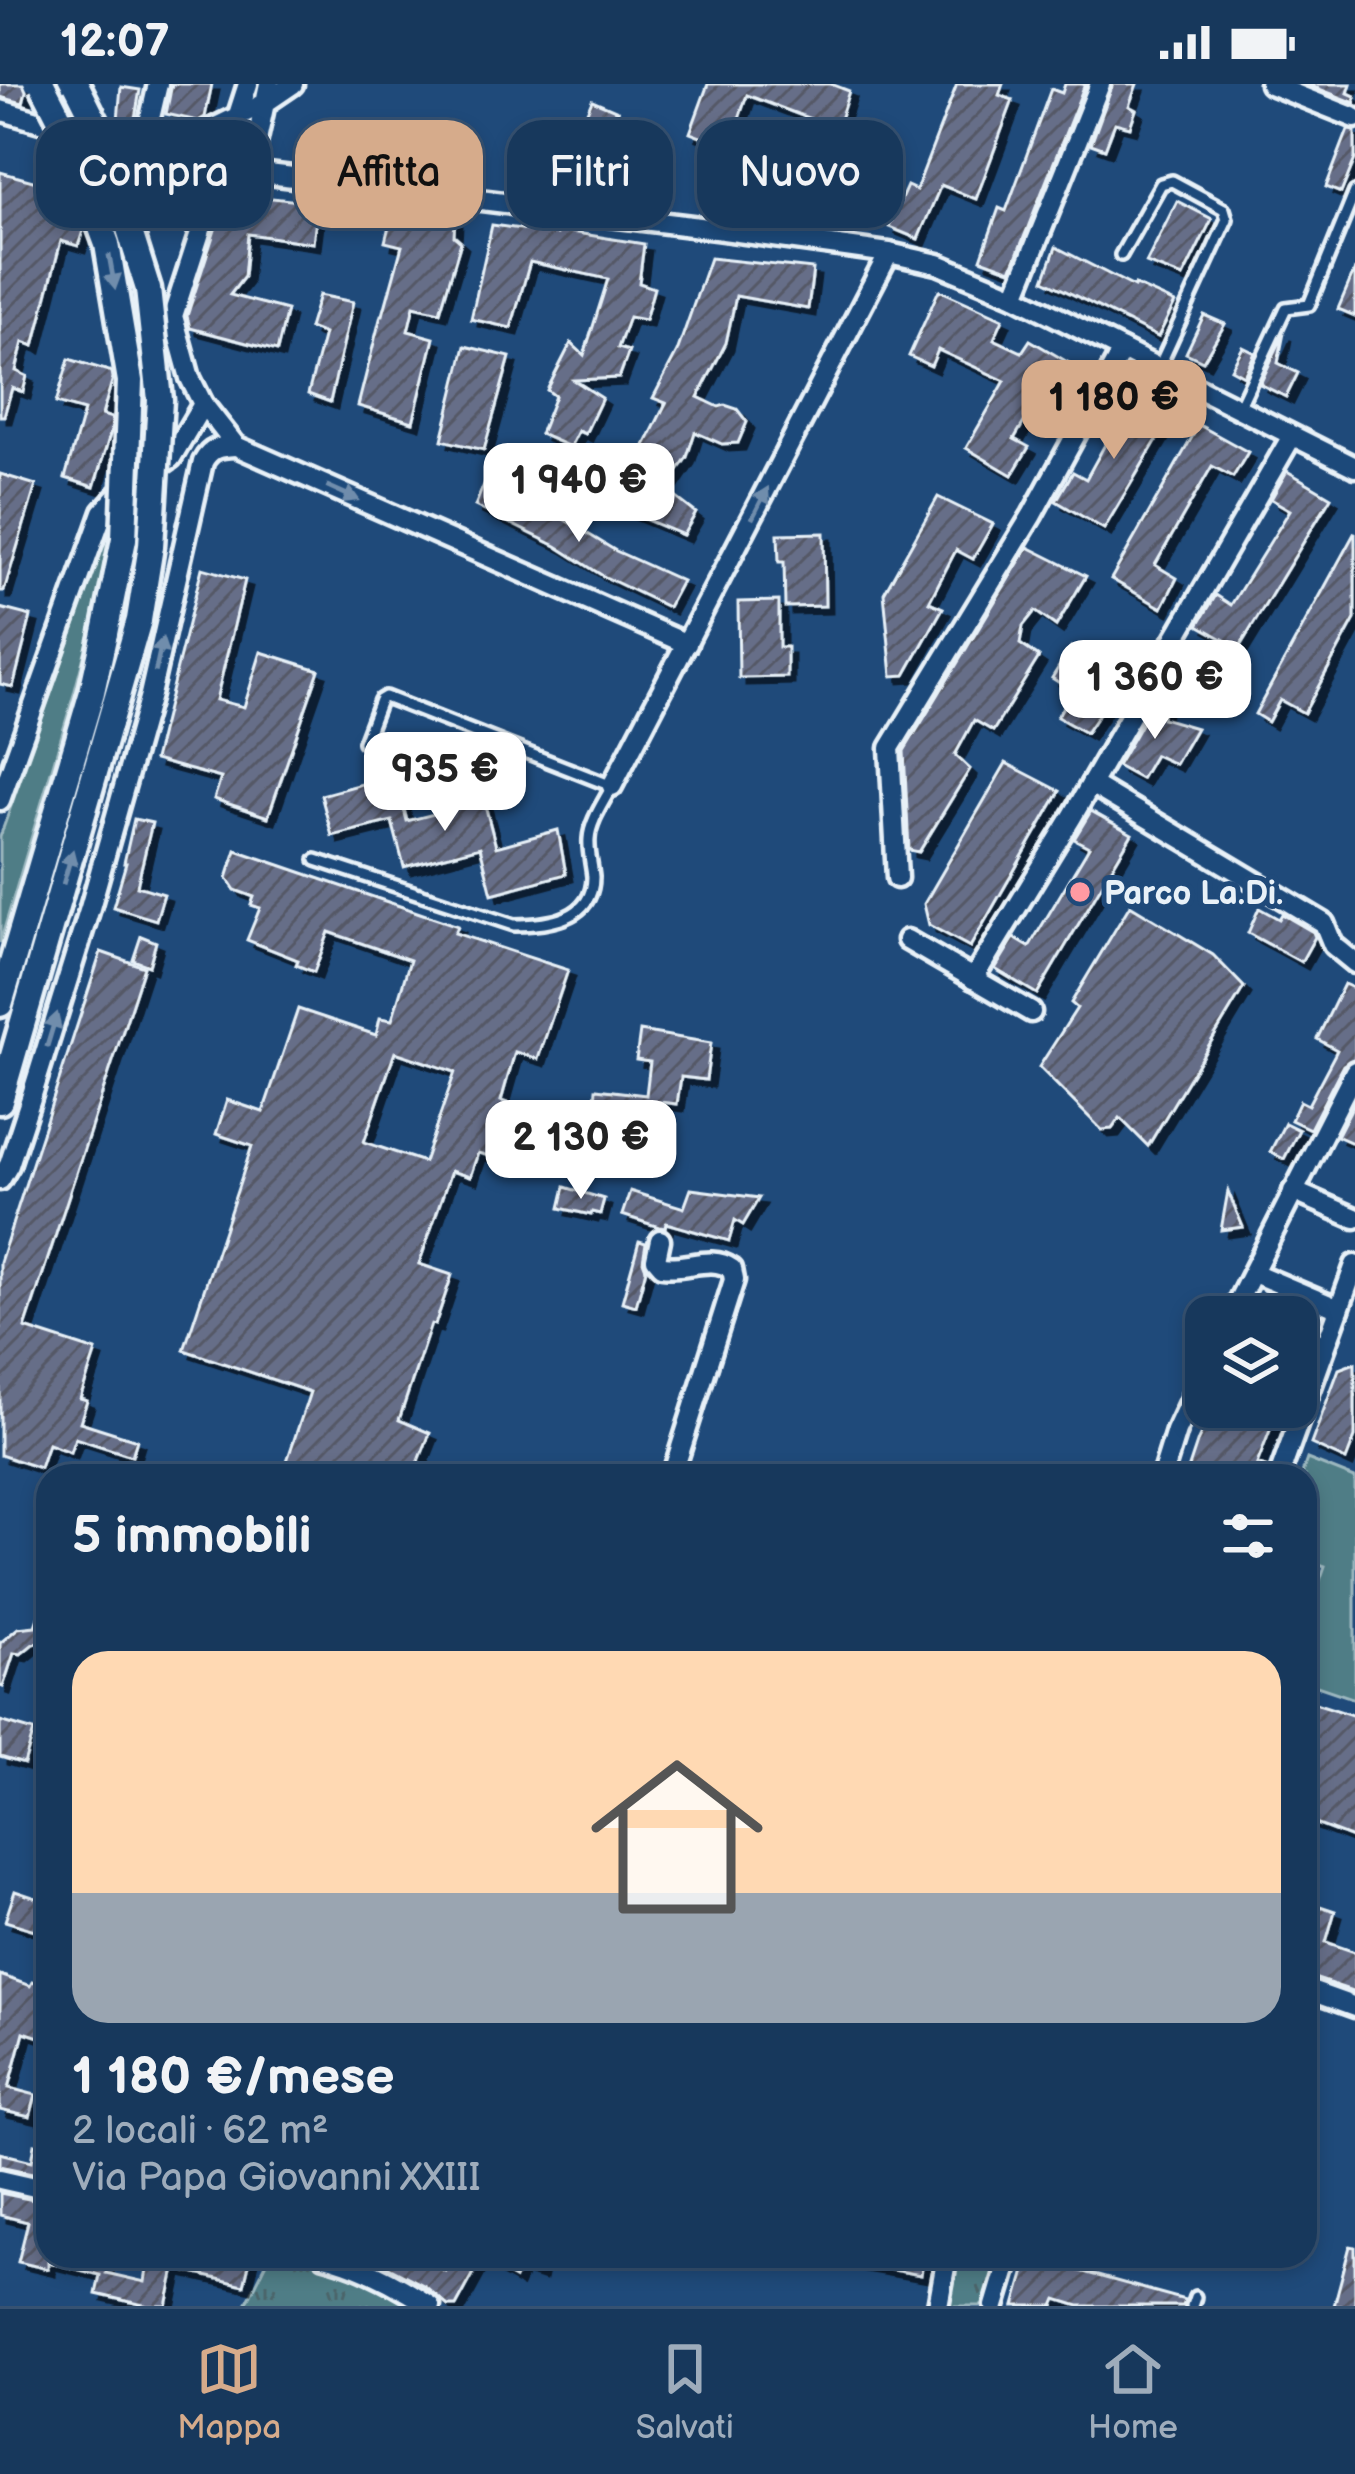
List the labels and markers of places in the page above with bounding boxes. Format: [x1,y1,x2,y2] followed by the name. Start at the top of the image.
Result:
[1003,360,1225,462] pin: 1 180 €
[468,443,690,545] pin: 1 940 €
[1044,640,1266,742] pin: 1 360 €
[361,732,529,834] pin: 935 €
[1104,874,1283,914] place label: Parco La.Di.
[1067,879,1093,905] marker: Parco La.Di.
[470,1100,692,1202] pin: 2 130 €

